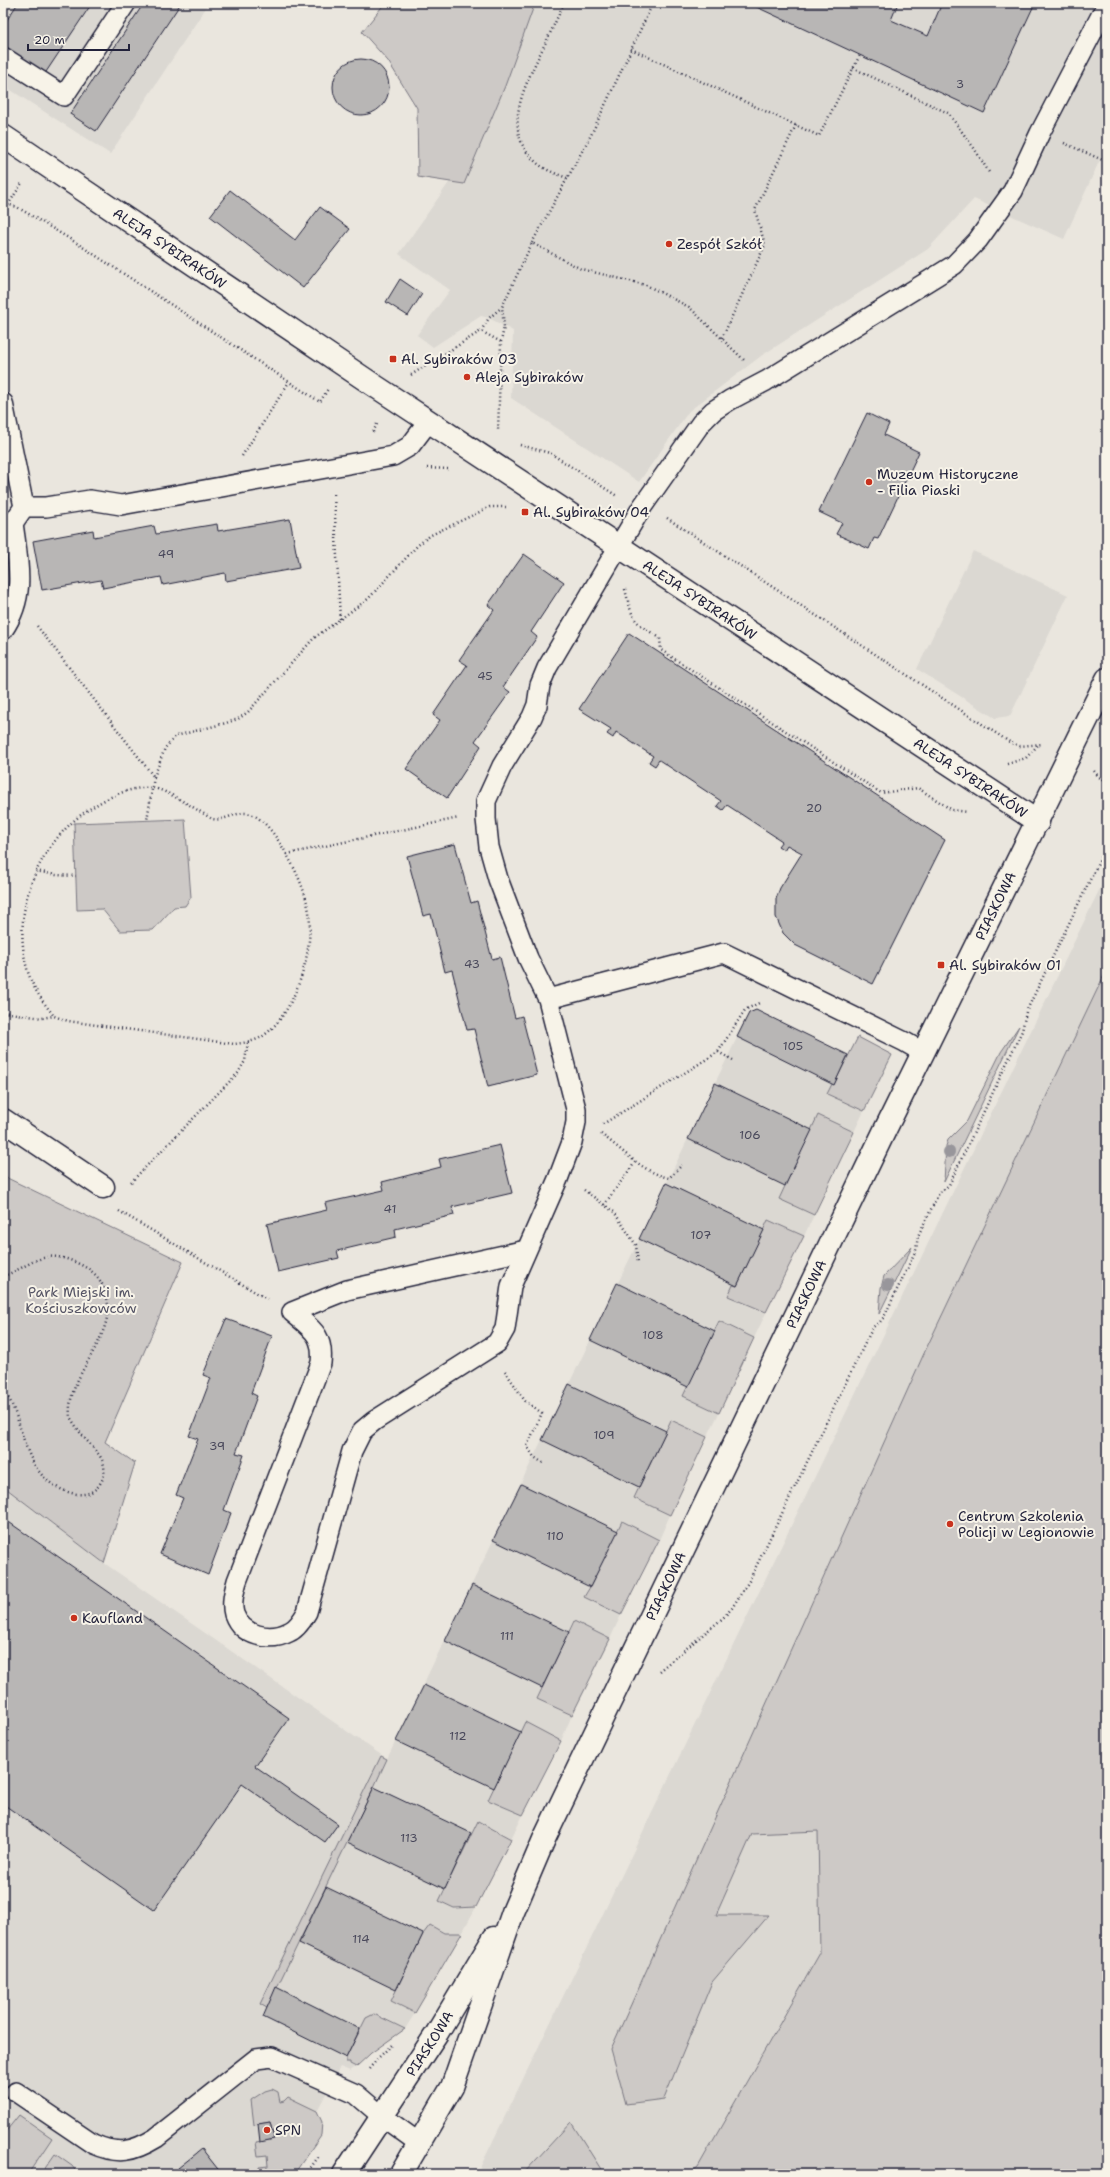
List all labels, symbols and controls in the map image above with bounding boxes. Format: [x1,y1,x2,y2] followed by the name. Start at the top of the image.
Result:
[28,26,129,52] scale bar
[34,32,65,48] text: 20 m
[956,76,964,92] house number: 3
[110,204,230,293] street label: ALEJA SYBIRAKÓW
[677,235,762,253] place label: Zespół Szkół
[664,239,674,249] marker: Zespół Szkół
[401,350,517,368] place label: Al. Sybiraków 03
[388,354,398,364] marker: Al. Sybiraków 03
[475,368,584,386] place label: Aleja Sybiraków
[462,372,472,382] marker: Aleja Sybiraków
[877,465,1019,499] place label: Muzeum Historyczne - Filia Piaski
[864,477,874,487] marker: Muzeum Historyczne - Filia Piaski
[533,503,649,521] place label: Al. Sybiraków 04
[520,507,530,517] marker: Al. Sybiraków 04
[158,546,174,562] house number: 49
[639,556,760,644] street label: ALEJA SYBIRAKÓW
[477,668,493,684] house number: 45
[910,734,1031,822] street label: ALEJA SYBIRAKÓW
[806,800,822,816] house number: 20
[971,869,1020,943] street label: PIASKOWA
[464,956,480,972] house number: 43
[949,956,1061,974] place label: Al. Sybiraków 01
[936,960,946,970] marker: Al. Sybiraków 01
[783,1038,803,1054] house number: 105
[739,1127,761,1143] house number: 106
[384,1201,396,1217] house number: 41
[691,1227,711,1243] house number: 107
[782,1257,830,1332] street label: PIASKOWA
[25,1283,137,1317] park label: Park Miejski im. Kościuszkowców
[642,1327,664,1343] house number: 108
[593,1427,615,1443] house number: 109
[209,1438,225,1454] house number: 39
[958,1507,1095,1541] place label: Centrum Szkolenia Policji w Legionowie
[945,1519,955,1529] marker: Centrum Szkolenia Policji w Legionowie
[546,1528,564,1544] house number: 110
[641,1549,690,1624] street label: PIASKOWA
[82,1609,143,1627] place label: Kaufland
[69,1613,79,1623] marker: Kaufland
[500,1628,514,1644] house number: 111
[449,1728,467,1744] house number: 112
[400,1830,418,1846] house number: 113
[352,1931,370,1947] house number: 114
[402,2008,457,2080] street label: PIASKOWA
[275,2121,301,2139] place label: SPN
[262,2125,272,2135] marker: SPN

